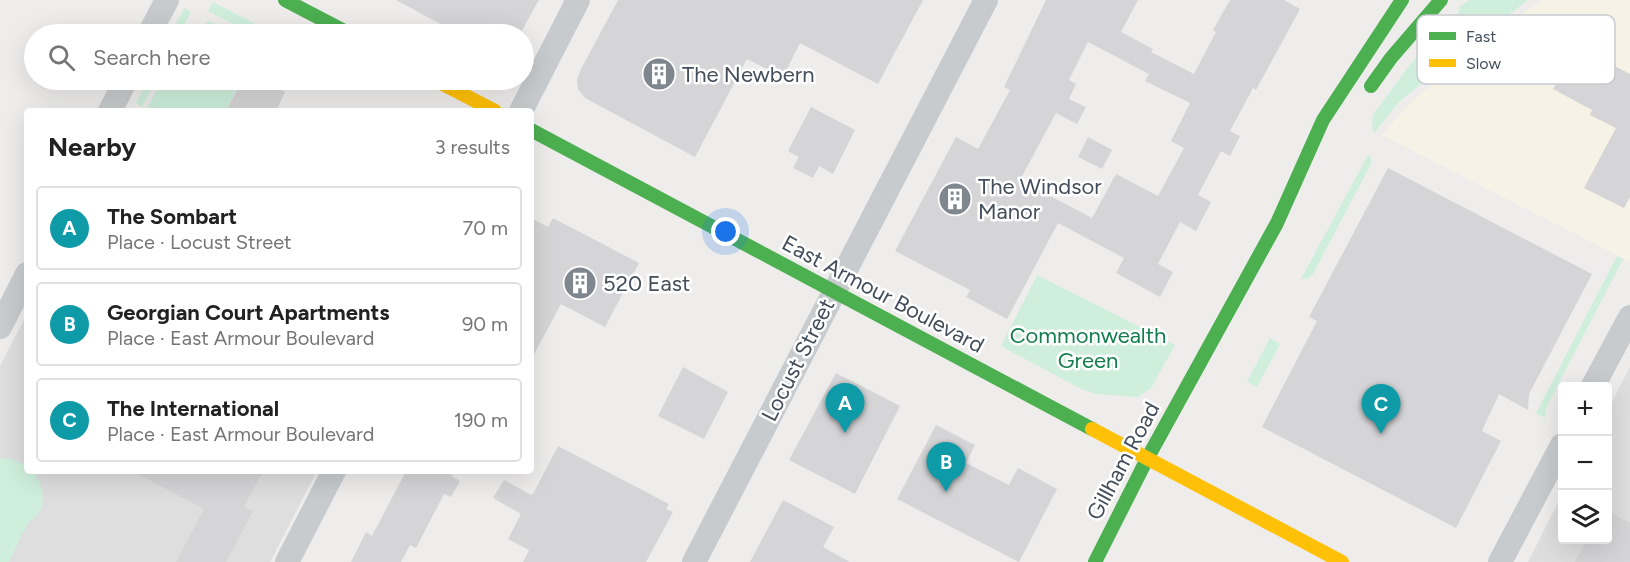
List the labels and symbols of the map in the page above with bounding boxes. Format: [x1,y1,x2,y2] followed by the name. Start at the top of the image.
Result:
[1417,15,1615,84] legend
[1466,27,1496,46] text: Fast
[1466,54,1501,73] text: Slow
[641,56,677,92] building icon: The Newbern
[682,61,814,88] place label: The Newbern
[978,173,1102,225] place label: The Windsor Manor
[937,181,973,217] building icon: The Windsor Manor
[711,217,740,246] your location
[777,229,989,359] street label: East Armour Boulevard
[562,265,598,301] building icon: 520 East
[603,270,690,297] place label: 520 East
[756,294,840,426] street label: Locust Street
[1010,322,1166,374] park label: Commonwealth Green
[826,384,864,433] pin: A
[1362,384,1400,434] pin: C
[1081,397,1165,525] street label: Gillham Road
[926,442,966,492] pin: B

